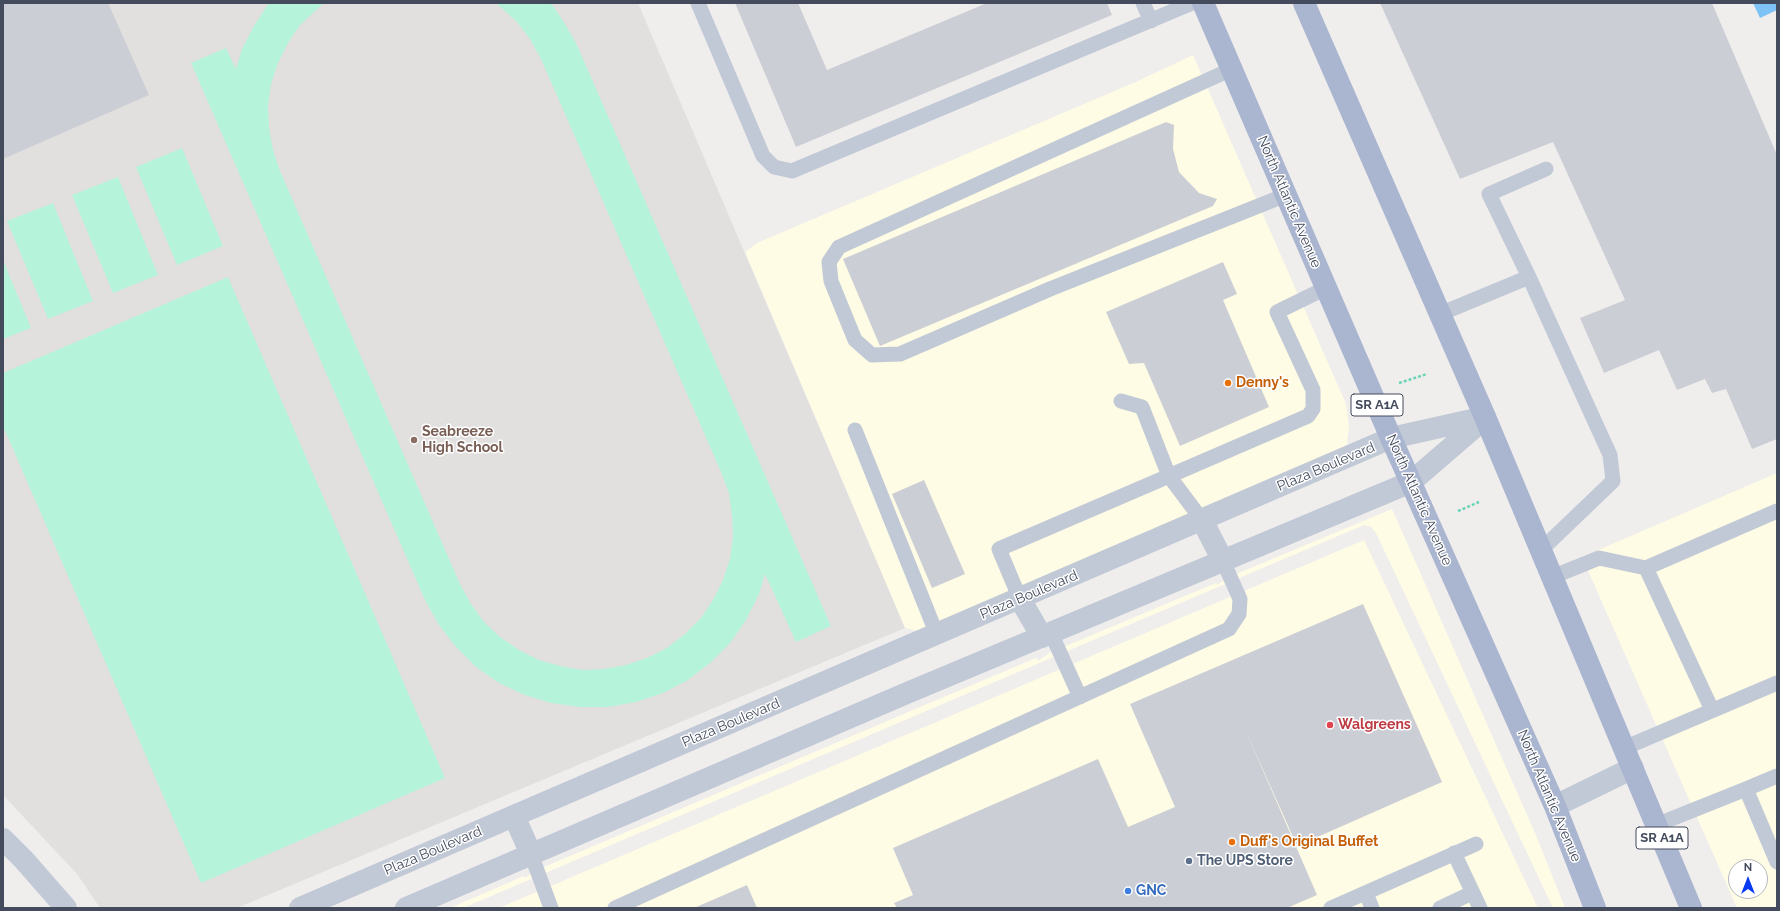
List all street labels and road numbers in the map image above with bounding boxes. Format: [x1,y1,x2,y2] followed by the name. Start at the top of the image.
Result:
[1254,133,1324,271] street label: North Atlantic Avenue
[1351,394,1403,416] road number: SR A1A
[1382,432,1456,568] street label: North Atlantic Avenue
[1275,439,1377,495] street label: Plaza Boulevard
[978,567,1080,623] street label: Plaza Boulevard
[680,695,782,751] street label: Plaza Boulevard
[1514,727,1584,865] street label: North Atlantic Avenue
[382,823,484,879] street label: Plaza Boulevard
[1636,827,1688,849] road number: SR A1A

